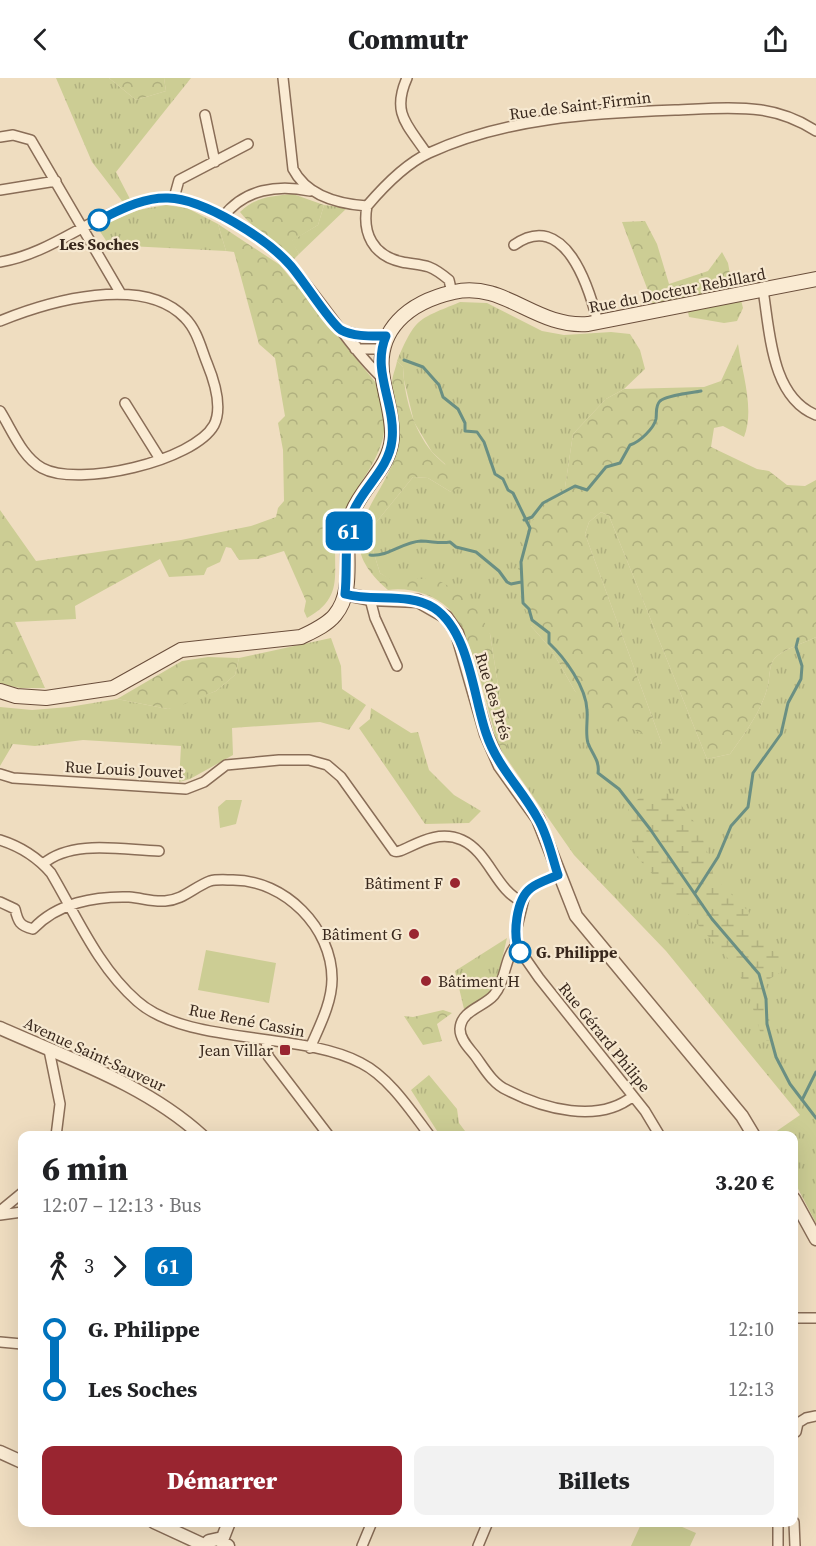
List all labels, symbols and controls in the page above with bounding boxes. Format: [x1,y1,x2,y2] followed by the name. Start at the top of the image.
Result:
[348,21,468,58] text: Commutr
[24,23,57,56] icon: back
[759,23,792,56] icon: share
[508,85,652,125] street label: Rue de Saint-Firmin
[88,209,110,231] marker: Les Soches
[59,233,139,255] place label: Les Soches
[587,262,767,318] street label: Rue du Docteur Rebillard
[322,512,376,550] line badge: 61
[338,517,360,546] text: 61
[470,650,518,742] street label: Rue des Prés
[64,755,185,783] street label: Rue Louis Jouvet
[364,872,443,894] place label: Bâtiment F
[448,876,462,890] marker: Bâtiment F
[322,923,402,945] place label: Bâtiment G
[407,927,421,941] marker: Bâtiment G
[509,941,531,963] marker: G. Philippe
[536,941,617,963] place label: G. Philippe
[438,970,520,992] place label: Bâtiment H
[419,974,433,988] marker: Bâtiment H
[554,978,656,1096] street label: Rue Gérard Philipe
[187,998,307,1042] street label: Rue René Cassin
[20,1011,170,1097] street label: Avenue Saint-Sauveur
[198,1039,273,1061] place label: Jean Villar
[278,1043,292,1057] marker: Jean Villar
[42,1146,128,1191] text: 6 min
[715,1167,774,1197] text: 3.20 €
[42,1191,201,1219] text: 12:07 – 12:13 · Bus
[42,1250,75,1283] icon: walk
[103,1250,136,1283] icon: forward
[84,1252,94,1280] text: 3
[157,1252,180,1281] text: 61
[88,1314,200,1344] text: G. Philippe
[728,1315,774,1343] text: 12:10
[88,1374,197,1404] text: Les Soches
[728,1375,774,1403] text: 12:13
[42,1446,402,1515] button: Démarrer
[414,1446,774,1515] button: Billets

